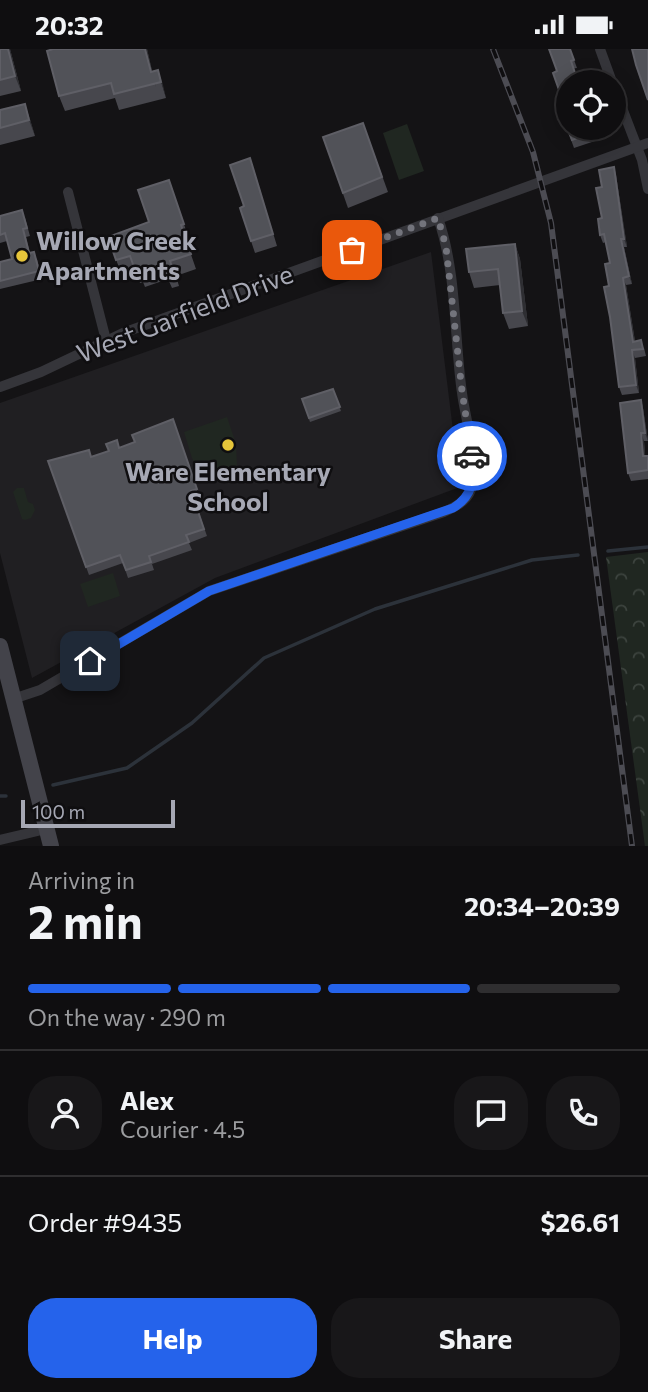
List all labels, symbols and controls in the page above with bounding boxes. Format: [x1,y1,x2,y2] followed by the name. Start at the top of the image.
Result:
[35,9,104,40] text: 20:32
[556,70,626,140] map controls
[556,70,626,140] button: locate
[322,220,382,280] pin
[36,224,197,285] place label: Willow Creek Apartments
[333,231,371,269] icon: bag
[14,248,30,264] marker: Willow Creek Apartments
[72,257,297,368] street label: West Garfield Drive
[437,421,507,491] courier
[220,437,236,453] marker: Ware Elementary School
[453,437,491,475] icon: car
[125,455,331,516] place label: Ware Elementary School
[60,631,120,691] pin
[71,642,109,680] icon: home
[21,797,175,829] scale bar
[32,800,85,823] text: 100 m
[28,866,135,894] text: Arriving in
[464,890,620,921] text: 20:34–20:39
[28,892,143,948] text: 2 min
[28,1003,226,1031] text: On the way · 290 m
[28,1076,102,1150] button: person
[454,1076,528,1150] button: chat
[546,1076,620,1150] button: phone
[120,1084,174,1115] text: Alex
[120,1115,245,1143] text: Courier · 4.5
[28,1206,182,1237] text: Order #9435
[540,1206,620,1237] text: $26.61
[28,1298,317,1378] button: Help
[331,1298,620,1378] button: Share

